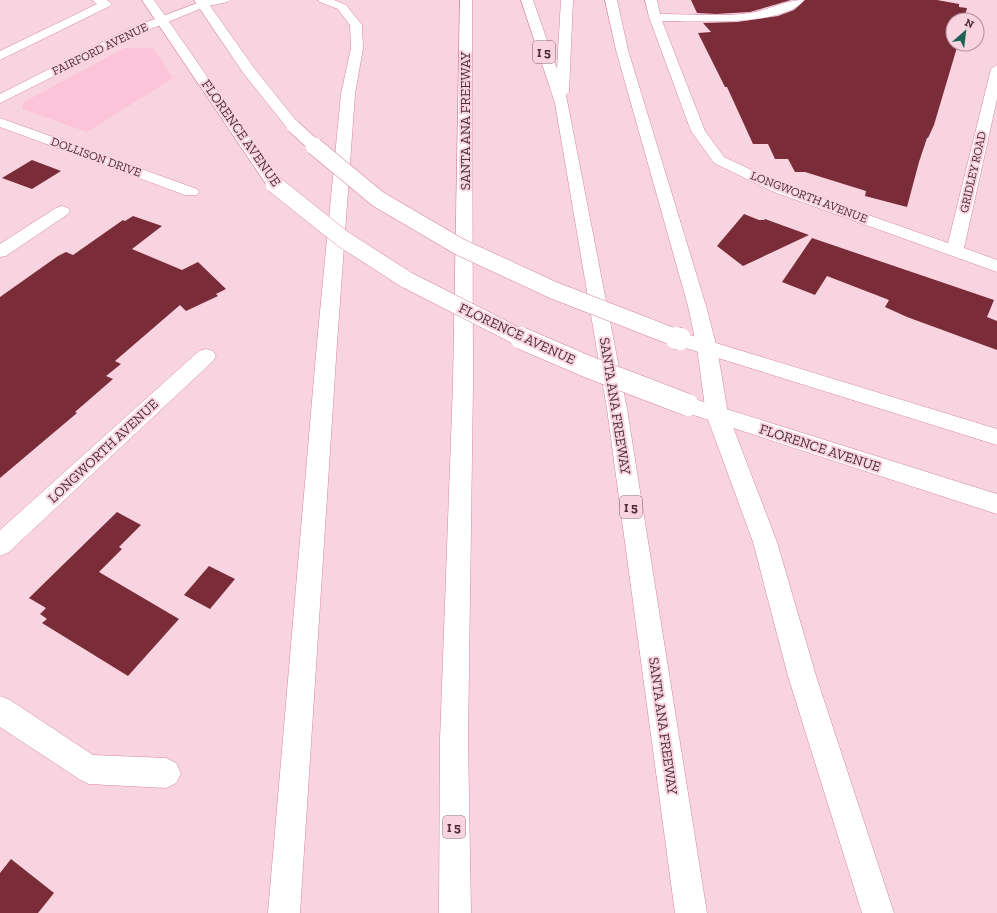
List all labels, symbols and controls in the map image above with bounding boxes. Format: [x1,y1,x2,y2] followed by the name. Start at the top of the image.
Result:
[945,12,985,52] north arrow
[963,16,977,32] text: N
[50,20,150,78] street label: FAIRFORD AVENUE
[533,41,555,63] road number: I 5
[457,51,474,190] street label: SANTA ANA FREEWAY
[198,76,284,190] street label: FLORENCE AVENUE
[957,130,989,214] street label: GRIDLEY ROAD
[49,134,143,180] street label: DOLLISON DRIVE
[749,168,869,226] street label: LONGWORTH AVENUE
[456,300,578,368] street label: FLORENCE AVENUE
[596,336,634,476] street label: SANTA ANA FREEWAY
[44,395,162,507] street label: LONGWORTH AVENUE
[757,420,883,476] street label: FLORENCE AVENUE
[620,496,642,518] road number: I 5
[645,656,681,796] street label: SANTA ANA FREEWAY
[443,816,465,838] road number: I 5

